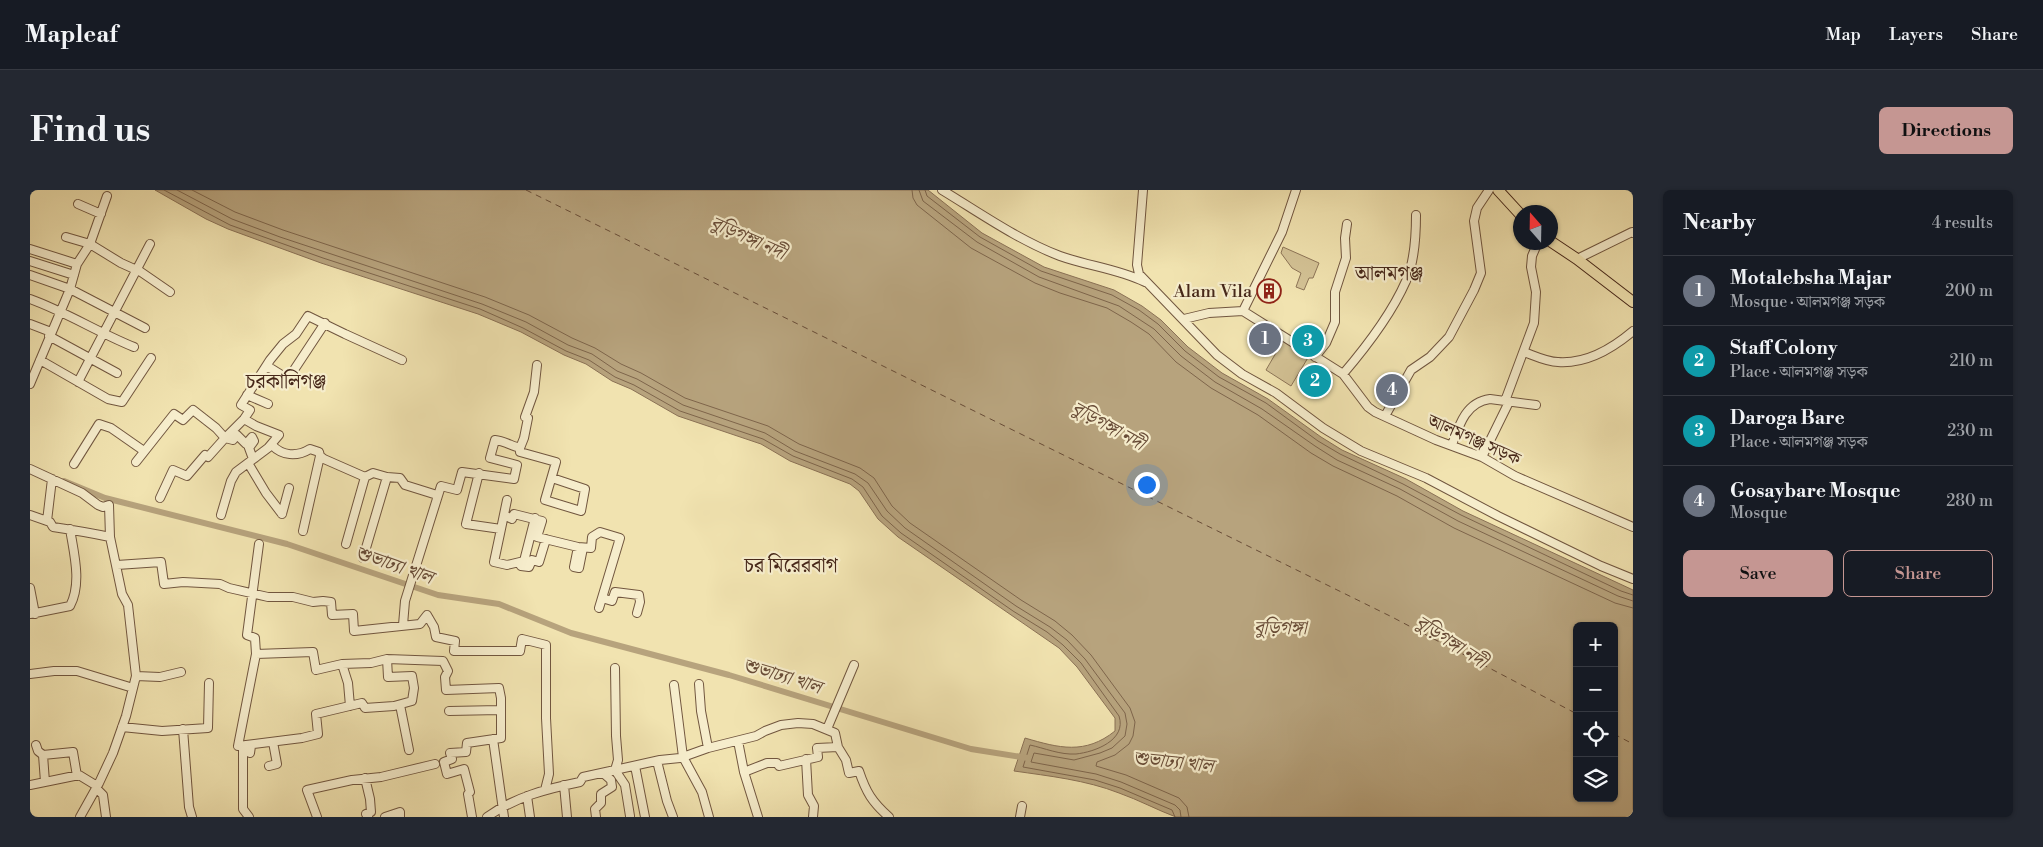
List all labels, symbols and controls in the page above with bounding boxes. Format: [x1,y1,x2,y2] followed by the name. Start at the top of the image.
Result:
[25,20,118,50] text: Mapleaf
[1826,23,1861,46] text: Map
[1889,23,1943,46] text: Layers
[1971,23,2018,46] text: Share
[1879,107,2013,154] button: Directions
[30,109,150,152] text: Find us
[1513,205,1558,250] north arrow
[1683,210,1756,236] text: Nearby
[707,211,792,266] water label: বুড়িগঙ্গা নদী
[1932,213,1993,233] text: 4 results
[1354,262,1423,287] district label: আলমগঞ্জ
[1730,266,1892,290] text: Motalebsha Majar
[1256,278,1282,304] building icon: Alam Vila
[1173,280,1253,303] place label: Alam Vila
[1695,281,1703,301] text: 1
[1945,281,1993,301] text: 200 m
[1730,292,1885,312] text: Mosque · আলমগঞ্জ সড়ক
[1249,320,1281,358] pin: 1
[1292,322,1324,360] pin: 3
[1730,336,1838,360] text: Staff Colony
[1694,351,1704,371] text: 2
[1949,351,1993,371] text: 210 m
[1299,362,1331,400] pin: 2
[1730,362,1868,382] text: Place · আলমগঞ্জ সড়ক
[245,369,326,395] district label: চরকালিগঞ্জ
[1376,371,1408,409] pin: 4
[1067,396,1151,457] water label: বুড়িগঙ্গা নদী
[1730,406,1845,430] text: Daroga Bare
[1423,409,1525,471] street label: আলমগঞ্জ সড়ক
[1694,421,1704,441] text: 3
[1947,421,1993,441] text: 230 m
[1730,432,1868,452] text: Place · আলমগঞ্জ সড়ক
[1134,472,1160,498] your location
[1730,479,1900,503] text: Gosaybare Mosque
[1694,491,1704,511] text: 4
[1946,491,1993,511] text: 280 m
[1730,503,1787,523] text: Mosque
[352,540,439,591] water label: শুভাঢ্যা খাল
[1683,550,1833,597] button: Save
[1843,550,1993,597] button: Share
[743,553,839,579] district label: চর মিরেরবাগ
[1411,610,1493,675] water label: বুড়িগঙ্গা নদী
[1254,616,1309,640] water label: বুড়িগঙ্গা
[1573,622,1618,802] map controls
[1573,622,1618,667] button: +
[740,653,827,700] water label: শুভাঢ্যা খাল
[1573,667,1618,712] button: −
[1573,712,1618,757] button: locate
[1132,746,1218,779] water label: শুভাঢ্যা খাল
[1573,757,1618,802] button: layers

